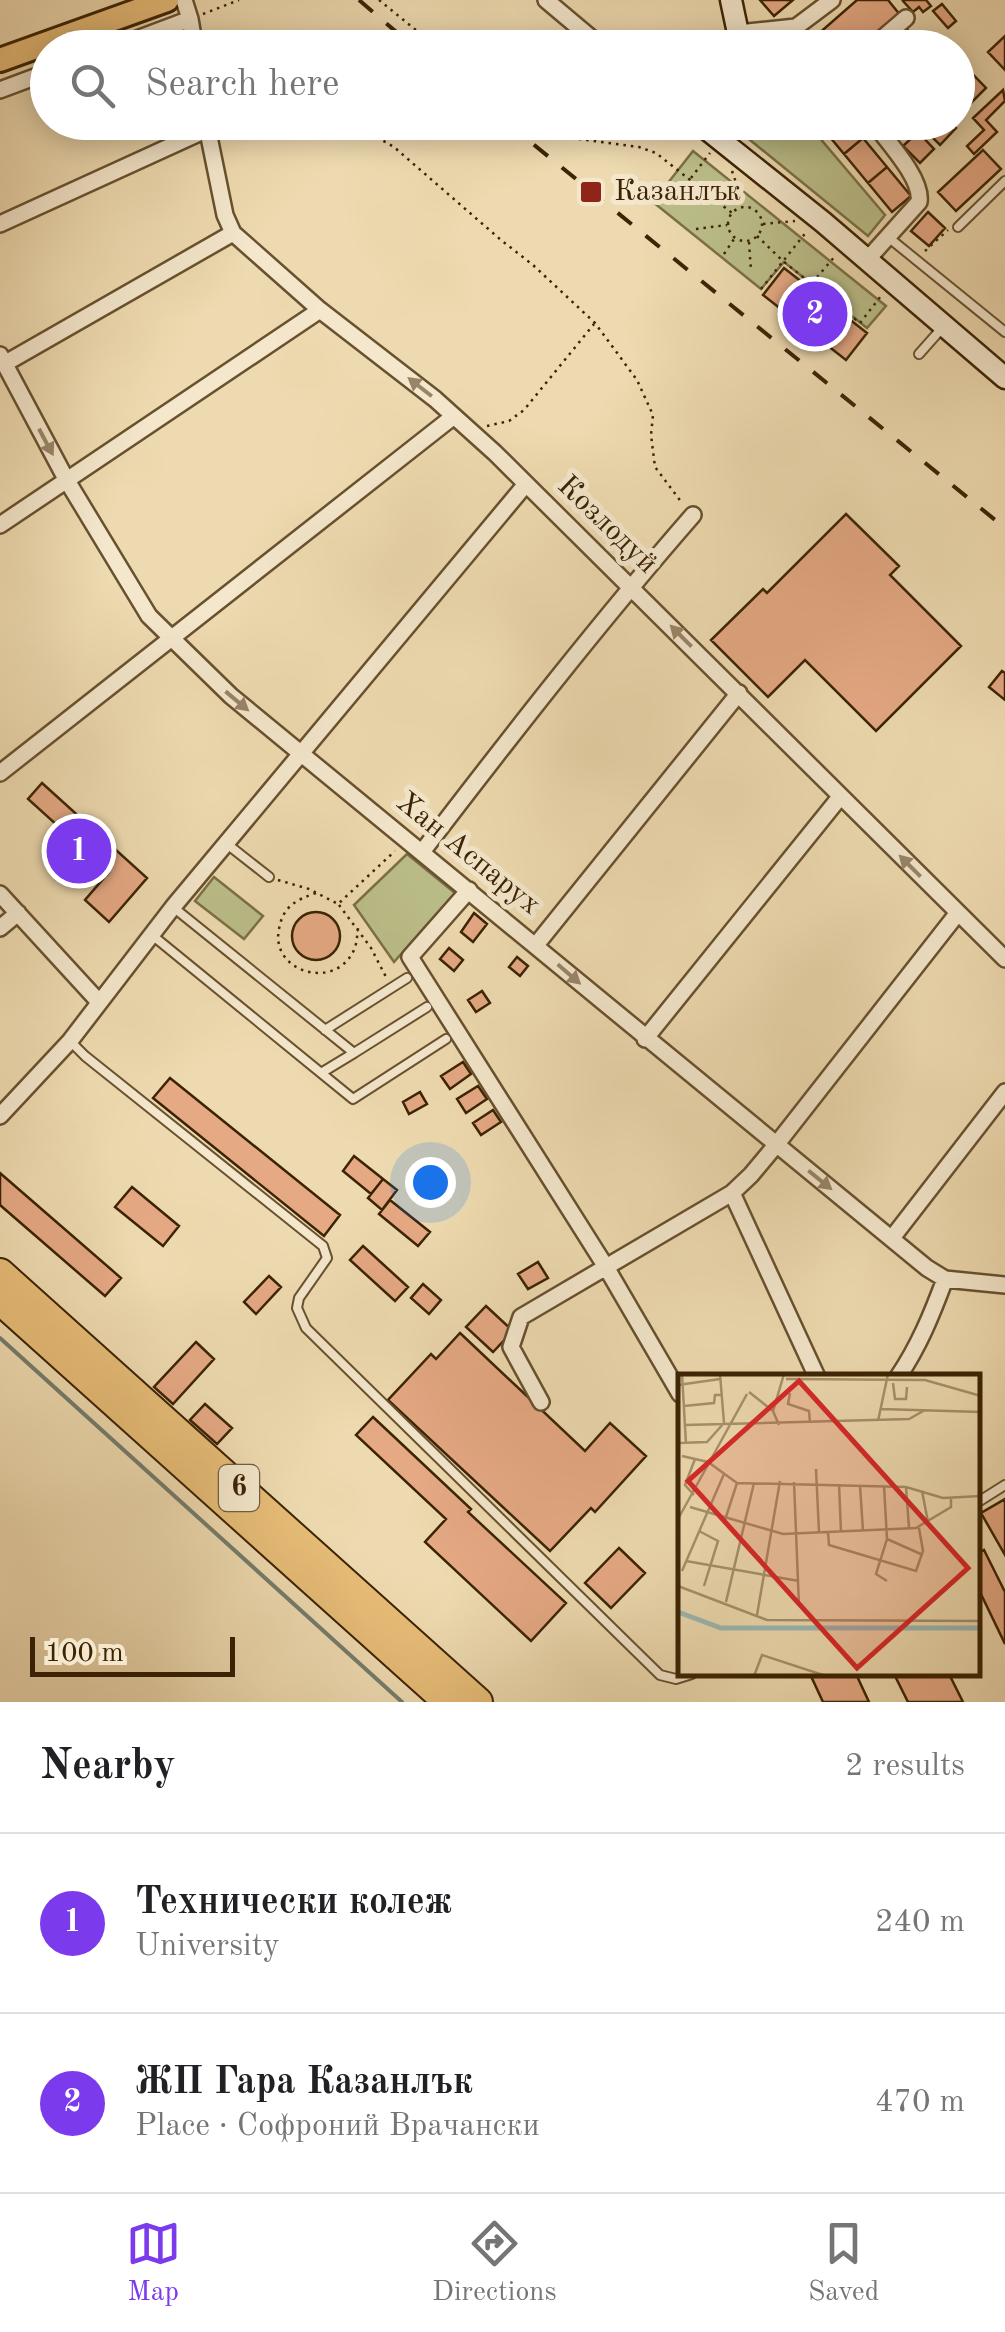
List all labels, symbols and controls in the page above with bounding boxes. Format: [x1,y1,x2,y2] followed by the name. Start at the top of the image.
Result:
[30,30,975,140] search box
[65,58,120,113] icon: search
[145,66,340,104] text: Search here
[614,177,741,207] place label: Казанлък
[578,179,604,205] marker: Казанлък
[782,276,848,352] pin: 2
[408,377,434,398] one-way arrow
[37,427,54,456] one-way arrow
[551,471,663,579] street label: Козлодуй
[669,624,693,648] one-way arrow
[224,689,249,711] one-way arrow
[390,787,546,921] street label: Хан Аспарух
[46,814,112,888] pin: 1
[899,855,922,879] one-way arrow
[556,962,581,984] one-way arrow
[405,1157,456,1208] your location
[808,1169,833,1190] one-way arrow
[678,1374,980,1677] inset map
[219,1465,259,1511] road number: 6
[30,1632,235,1676] scale bar
[45,1640,124,1668] text: 100 m
[40,1746,176,1788] text: Nearby
[845,1751,965,1783] text: 2 results
[135,1884,452,1922] text: Технически колеж
[63,1907,82,1939] text: 1
[875,1907,965,1939] text: 240 m
[135,1931,280,1963] text: University
[135,2064,473,2102] text: ЖП Гара Казанлък
[63,2087,82,2119] text: 2
[875,2087,965,2119] text: 470 m
[135,2111,540,2143] text: Place · Софроний Врачански
[126,2216,181,2311] tab: Map
[432,2216,557,2311] tab: Directions
[808,2216,879,2311] tab: Saved

